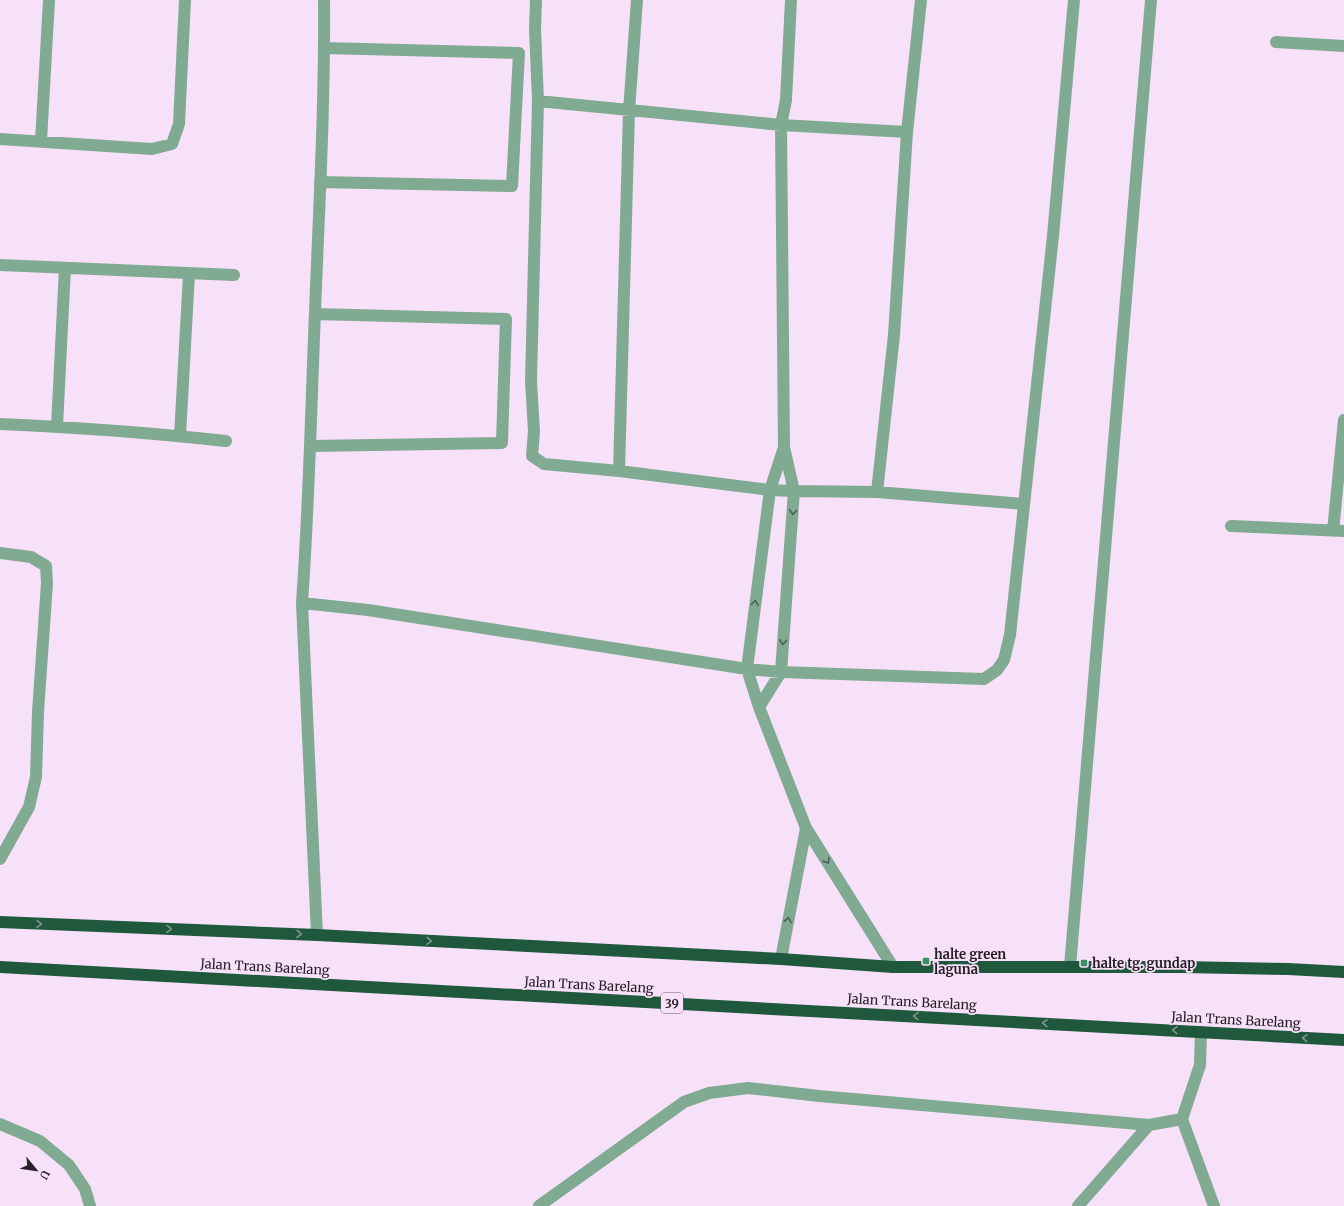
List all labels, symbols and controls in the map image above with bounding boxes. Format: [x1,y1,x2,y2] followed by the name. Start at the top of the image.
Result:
[788,509,797,515] one-way arrow
[750,600,759,606] one-way arrow
[778,639,787,645] one-way arrow
[822,857,830,864] one-way arrow
[784,917,792,924] one-way arrow
[36,920,42,928] one-way arrow
[166,925,172,933] one-way arrow
[296,930,302,939] one-way arrow
[426,936,432,945] one-way arrow
[934,946,1006,978] place label: halte green laguna
[199,955,330,979] street label: Jalan Trans Barelang
[1092,955,1195,972] place label: halte tg. gundap
[921,956,931,966] marker: halte green laguna
[1079,958,1089,968] marker: halte tg. gundap
[523,973,654,997] street label: Jalan Trans Barelang
[846,990,977,1014] street label: Jalan Trans Barelang
[661,993,683,1013] road number: 39
[1170,1008,1301,1032] street label: Jalan Trans Barelang
[913,1012,919,1021] one-way arrow
[1042,1019,1048,1028] one-way arrow
[1172,1026,1178,1035] one-way arrow
[1302,1033,1308,1042] one-way arrow
[16,1150,56,1190] north arrow
[36,1168,53,1183] text: U

